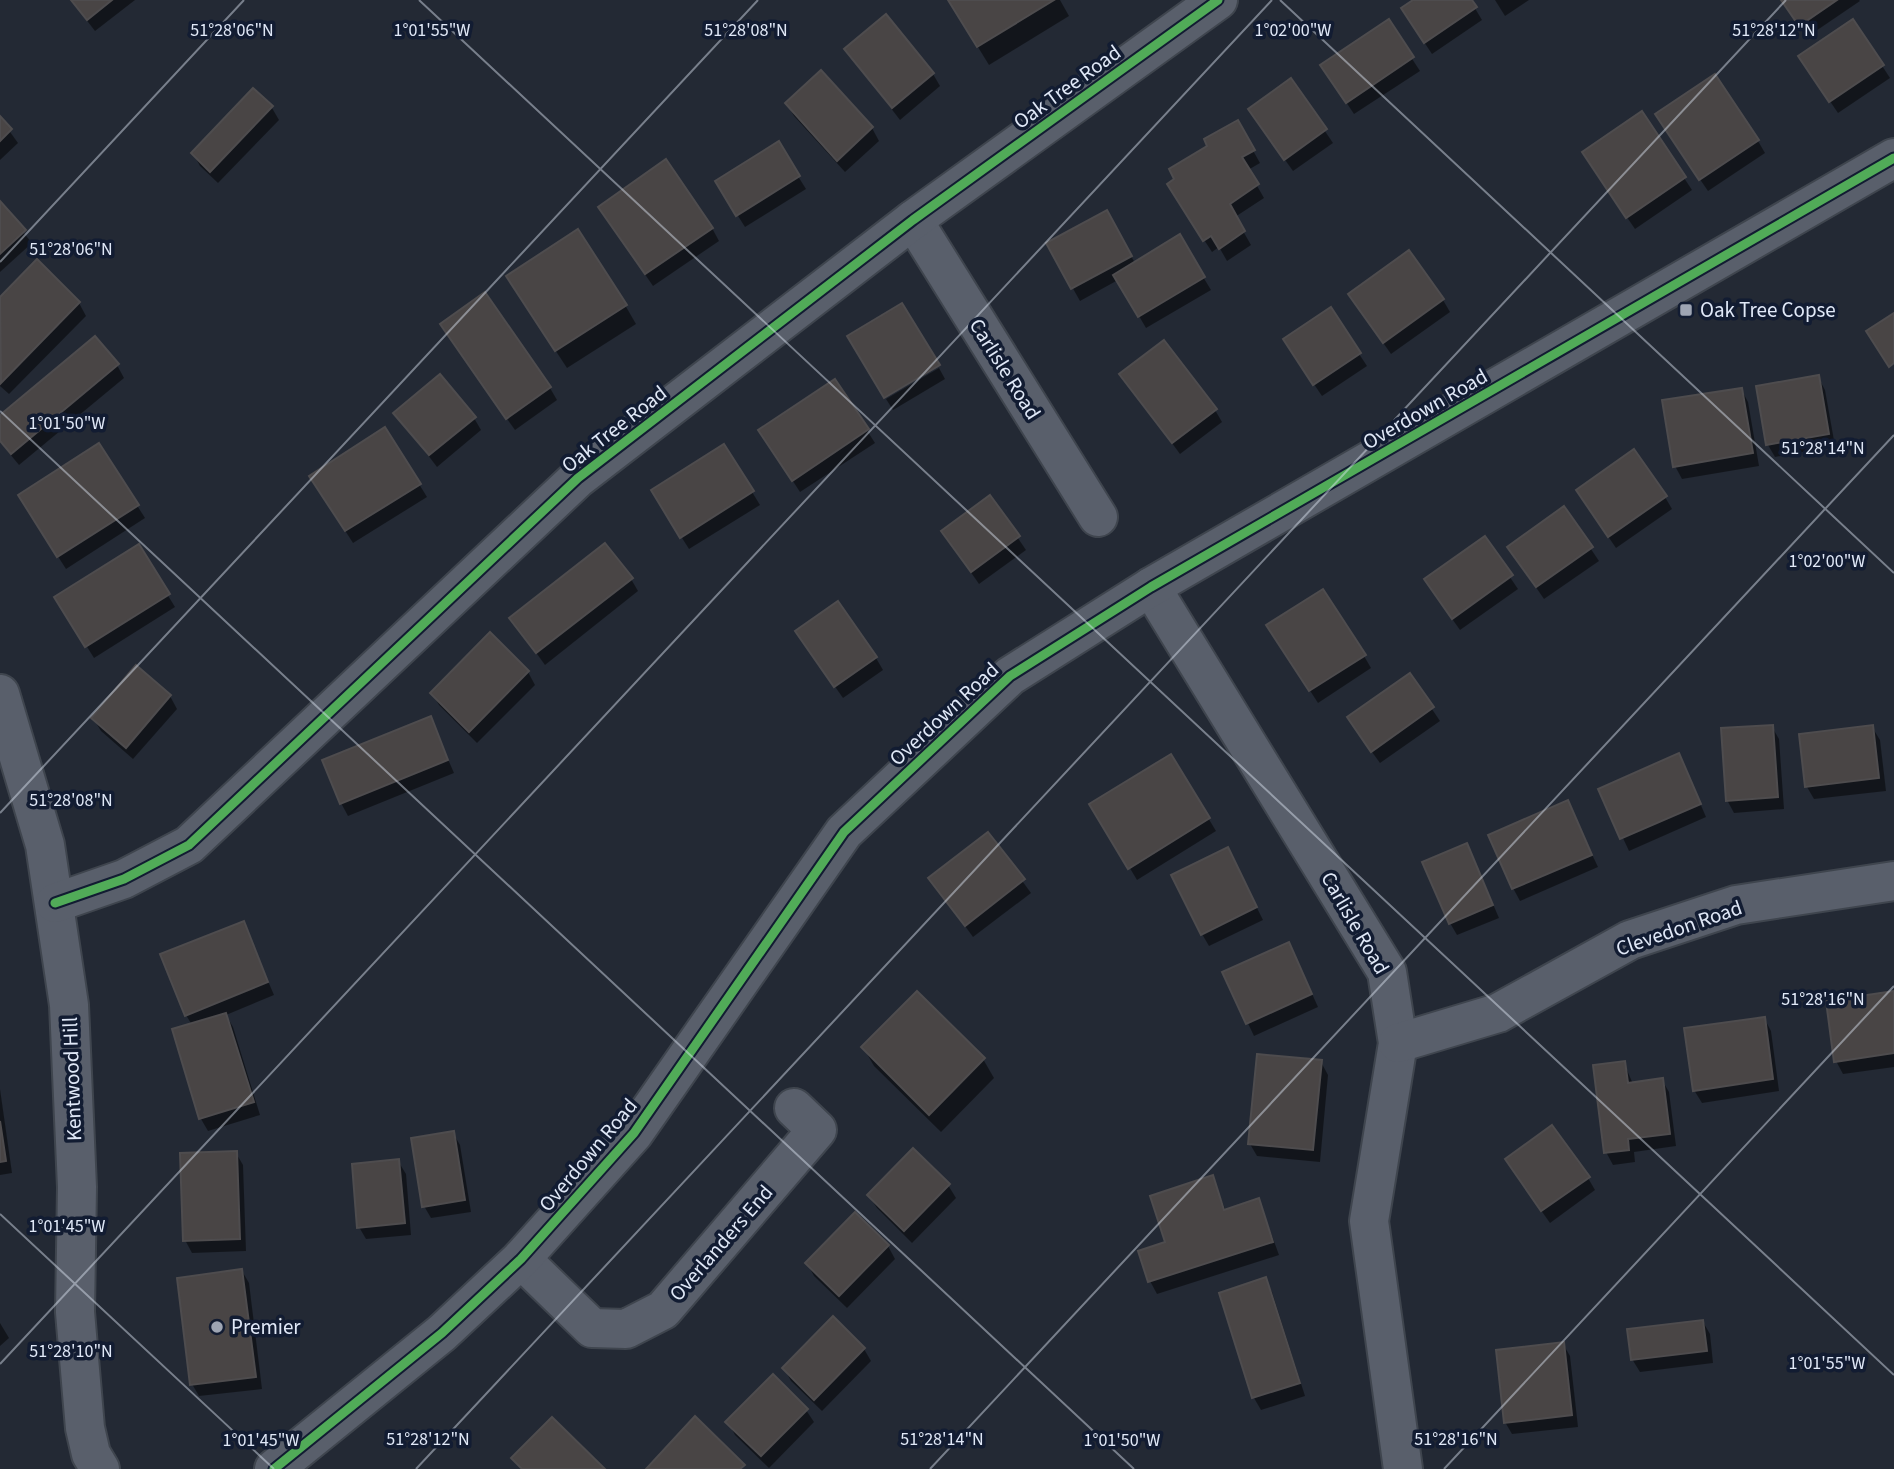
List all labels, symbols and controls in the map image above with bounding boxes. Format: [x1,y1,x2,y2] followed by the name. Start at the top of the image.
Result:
[190,18,274,43] text: 51°28'06"N
[394,18,471,43] text: 1°01'55"W
[704,18,788,43] text: 51°28'08"N
[1255,18,1332,43] text: 1°02'00"W
[1732,18,1816,43] text: 51°28'12"N
[1007,38,1127,136] street label: Oak Tree Road
[29,237,113,262] text: 51°28'06"N
[1700,295,1836,325] place label: Oak Tree Copse
[1678,302,1694,318] marker: Oak Tree Copse
[962,313,1048,425] street label: Carlisle Road
[1357,361,1493,457] street label: Overdown Road
[555,378,673,480] street label: Oak Tree Road
[29,411,106,436] text: 1°01'50"W
[1781,436,1865,461] text: 51°28'14"N
[1789,549,1866,574] text: 1°02'00"W
[883,655,1005,773] street label: Overdown Road
[29,788,113,813] text: 51°28'08"N
[1313,866,1397,980] street label: Carlisle Road
[1612,892,1746,964] street label: Clevedon Road
[1781,987,1865,1012] text: 51°28'16"N
[55,1016,89,1142] street label: Kentwood Hill
[532,1092,644,1218] street label: Overdown Road
[662,1178,780,1308] street label: Overlanders End
[29,1214,106,1239] text: 1°01'45"W
[231,1312,301,1342] place label: Premier
[209,1319,225,1335] marker: Premier
[29,1339,113,1364] text: 51°28'10"N
[1789,1351,1866,1376] text: 1°01'55"W
[386,1427,470,1452] text: 51°28'12"N
[900,1427,984,1452] text: 51°28'14"N
[1414,1427,1498,1452] text: 51°28'16"N
[223,1428,300,1453] text: 1°01'45"W
[1084,1428,1161,1453] text: 1°01'50"W

